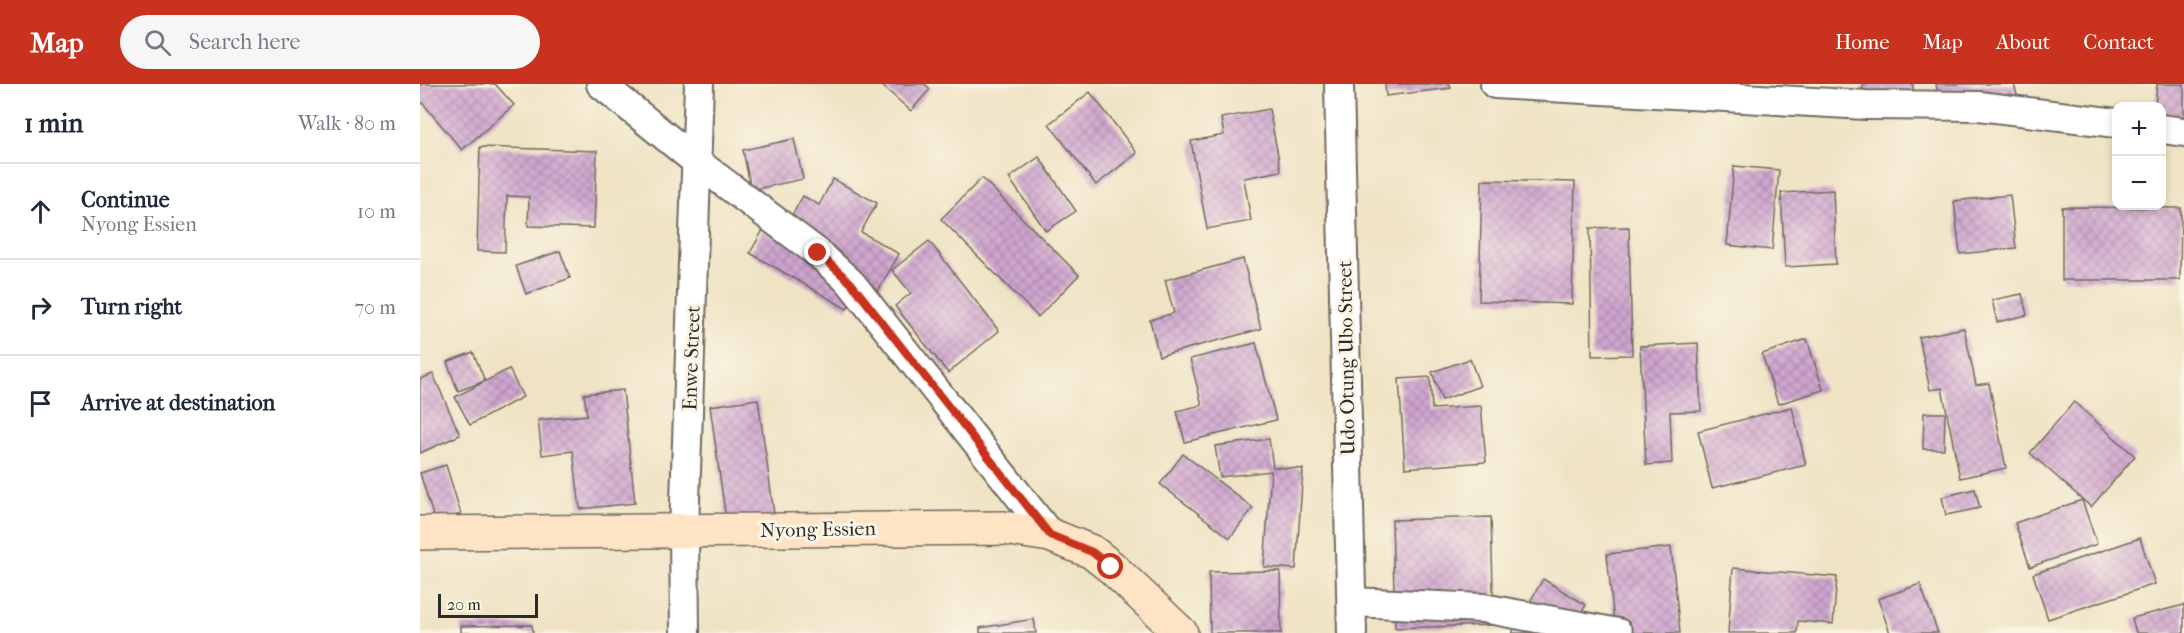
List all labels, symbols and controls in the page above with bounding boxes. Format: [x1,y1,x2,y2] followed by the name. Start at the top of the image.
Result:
[120,15,540,69] search box
[30,26,84,59] text: Map
[141,26,174,59] icon: search
[189,29,300,55] text: Search here
[1835,30,1890,54] text: Home
[1923,30,1963,54] text: Map
[1996,30,2050,54] text: About
[2083,30,2154,54] text: Contact
[2112,102,2166,210] map controls
[2112,102,2166,156] button: +
[24,108,83,139] text: 1 min
[298,112,396,135] text: Walk · 80 m
[2112,156,2166,210] button: −
[81,187,170,213] text: Continue
[24,195,57,228] icon: ahead
[357,200,396,223] text: 10 m
[81,213,197,236] text: Nyong Essien
[804,239,830,265] route end
[1333,260,1360,456] street label: Udo Otung Ubo Street
[24,291,57,324] icon: right
[81,294,182,320] text: Turn right
[354,296,396,319] text: 70 m
[678,305,705,411] street label: Enwe Street
[24,387,57,420] icon: arrive
[81,390,275,416] text: Arrive at destination
[760,517,876,542] street label: Nyong Essien
[1097,553,1123,579] route start
[438,591,538,618] scale bar
[447,595,481,614] text: 20 m

